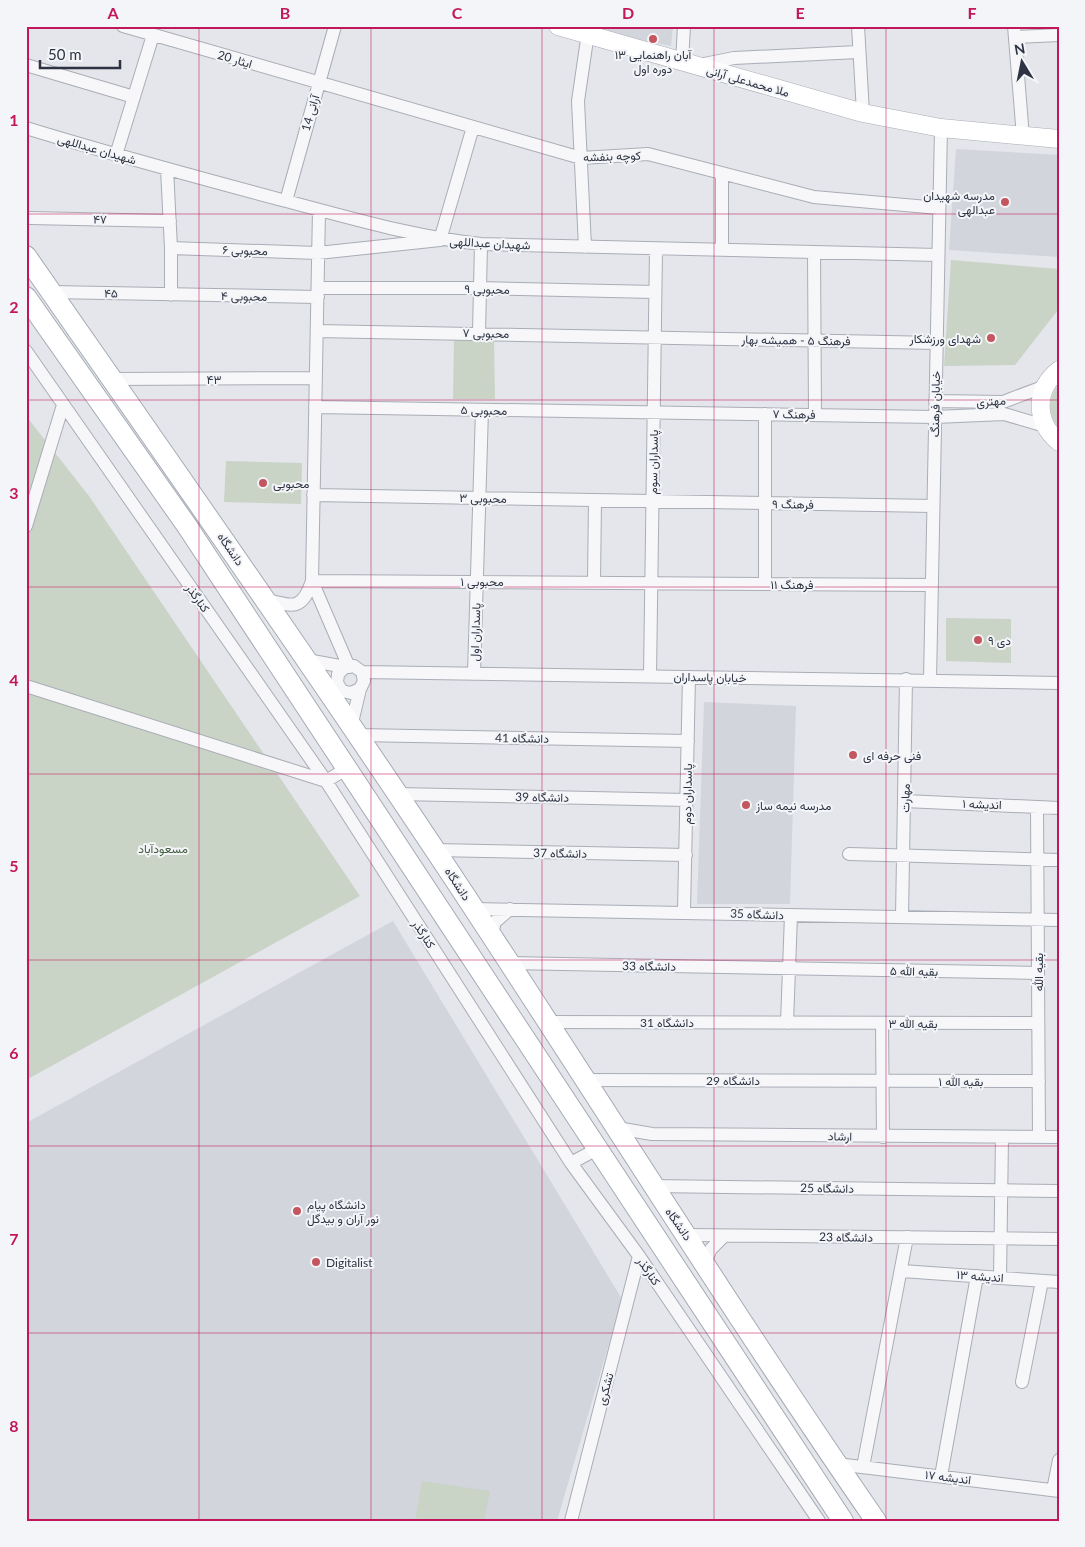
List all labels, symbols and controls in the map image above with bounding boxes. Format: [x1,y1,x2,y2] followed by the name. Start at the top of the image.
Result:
[106,3,119,22] text: A
[280,3,290,22] text: B
[452,3,463,22] text: C
[622,3,634,22] text: D
[795,3,805,22] text: E
[967,3,977,22] text: F
[647,33,659,45] marker: ۱۳ آبان راهنمایی دوره اول
[40,38,120,70] scale bar
[998,38,1048,88] north arrow
[1013,39,1026,58] text: N
[48,45,82,63] text: 50 m
[216,47,254,72] street label: ایثار 20
[615,47,693,77] place label: ۱۳ آبان راهنمایی دوره اول
[705,62,791,101] street label: ملا محمدعلی آرانی
[298,92,324,133] street label: آرانی 14
[9,110,19,129] text: 1
[56,131,138,168] street label: شهیدان عبداللهی
[583,147,641,166] street label: کوچه بنفشه
[923,188,995,218] place label: مدرسه شهیدان عبدالهی
[999,196,1011,208] marker: مدرسه شهیدان عبدالهی
[93,211,107,227] street label: ۴۷
[449,233,531,254] street label: شهیدان عبداللهی
[222,242,268,259] street label: محبوبی ۶
[464,281,510,298] street label: محبوبی ۹
[104,285,118,301] street label: ۴۵
[221,288,267,305] street label: محبوبی ۴
[9,297,19,316] text: 2
[463,325,509,342] street label: محبوبی ۷
[909,331,981,347] place label: شهدای ورزشکار
[740,332,851,349] street label: فرهنگ ۵ - همیشه بهار
[985,332,997,344] marker: شهدای ورزشکار
[927,371,944,437] street label: خیابان فرهنگ
[207,372,221,387] street label: ۴۳
[976,392,1006,411] street label: مهتری
[461,402,507,419] street label: محبوبی ۵
[772,406,816,423] street label: فرهنگ ۷
[645,429,662,495] street label: پاسداران سوم
[273,476,310,492] place label: محبوبی
[257,477,269,489] marker: محبوبی
[9,483,19,502] text: 3
[459,490,507,507] street label: محبوبی ۳
[772,496,814,513] street label: فرهنگ ۹
[214,529,248,569] street label: دانشگاه
[460,574,504,590] street label: محبوبی ۱
[771,577,813,593] street label: فرهنگ ۱۱
[181,580,213,616] street label: کنارگذر
[466,602,485,662] street label: پاسداران اول
[988,633,1011,649] place label: ۹ دی
[972,634,984,646] marker: ۹ دی
[673,669,747,686] street label: خیابان پاسداران
[9,670,19,689] text: 4
[495,730,549,746] street label: دانشگاه 41
[863,748,921,764] place label: فنی حرفه ای
[847,749,859,761] marker: فنی حرفه ای
[679,763,696,825] street label: پاسداران دوم
[897,783,914,813] street label: مهارت
[515,789,569,805] street label: دانشگاه 39
[962,796,1002,812] street label: اندیشه ۱
[755,798,831,814] place label: مدرسه نیمه ساز
[740,799,752,811] marker: مدرسه نیمه ساز
[138,841,188,857] park label: مسعودآباد
[533,845,587,861] street label: دانشگاه 37
[9,856,19,875] text: 5
[442,864,474,904] street label: دانشگاه
[730,906,784,922] street label: دانشگاه 35
[408,916,439,952] street label: کنارگذر
[1031,953,1046,991] street label: بقیه الله
[622,958,676,974] street label: دانشگاه 33
[890,963,938,979] street label: بقیه الله ۵
[640,1015,694,1030] street label: دانشگاه 31
[888,1016,938,1031] street label: بقیه الله ۳
[9,1043,19,1062] text: 6
[706,1073,760,1088] street label: دانشگاه 29
[939,1074,983,1089] street label: بقیه الله ۱
[828,1128,852,1145] street label: ارشاد
[800,1180,854,1196] street label: دانشگاه 25
[307,1197,379,1227] place label: دانشگاه پیام نور آران و بیدگل
[291,1205,303,1217] marker: دانشگاه پیام نور آران و بیدگل
[662,1205,696,1244] street label: دانشگاه
[9,1229,19,1248] text: 7
[819,1229,873,1245] street label: دانشگاه 23
[633,1253,664,1289] street label: کنارگذر
[326,1255,373,1270] place label: Digitalist
[310,1256,322,1268] marker: Digitalist
[956,1267,1004,1285] street label: اندیشه ۱۳
[593,1371,618,1407] street label: تشکری
[9,1416,19,1435] text: 8
[924,1467,972,1487] street label: اندیشه ۱۷

